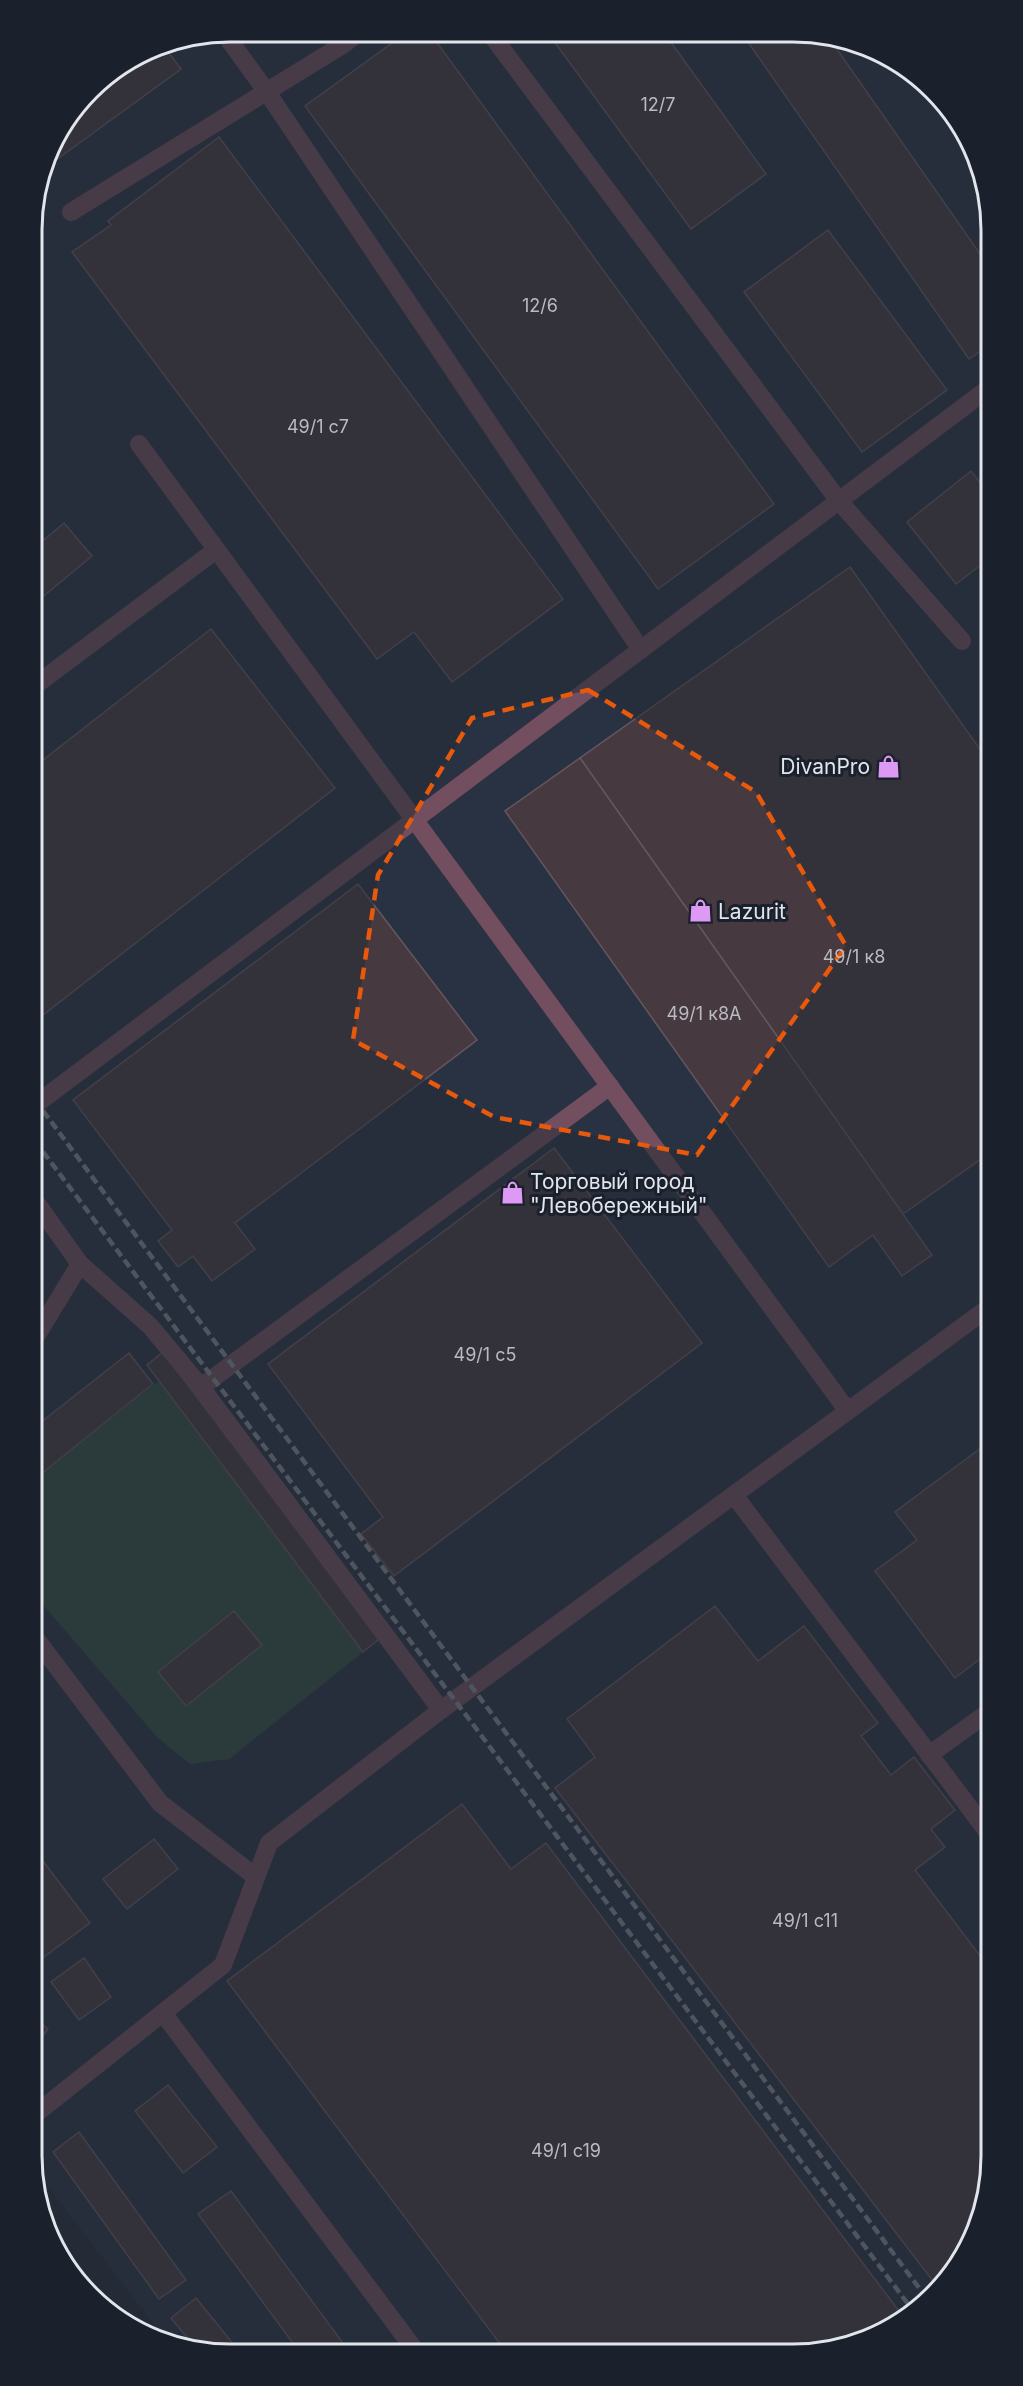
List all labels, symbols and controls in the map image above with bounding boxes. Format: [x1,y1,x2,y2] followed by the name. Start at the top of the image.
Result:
[641,94,675,115] house number: 12/7
[522,295,558,316] house number: 12/6
[287,416,349,437] house number: 49/1 с7
[875,753,901,779] shop icon: DivanPro
[780,754,870,779] place label: DivanPro
[687,898,713,924] shop icon: Lazurit
[718,899,786,924] place label: Lazurit
[823,946,885,967] house number: 49/1 к8
[667,1003,741,1024] house number: 49/1 к8А
[530,1169,708,1218] place label: Торговый город "Левобережный"
[499,1180,525,1206] shop icon: Торговый город "Левобережный"
[454,1344,516,1365] house number: 49/1 с5
[772,1910,838,1931] house number: 49/1 с11
[531,2140,601,2161] house number: 49/1 с19

